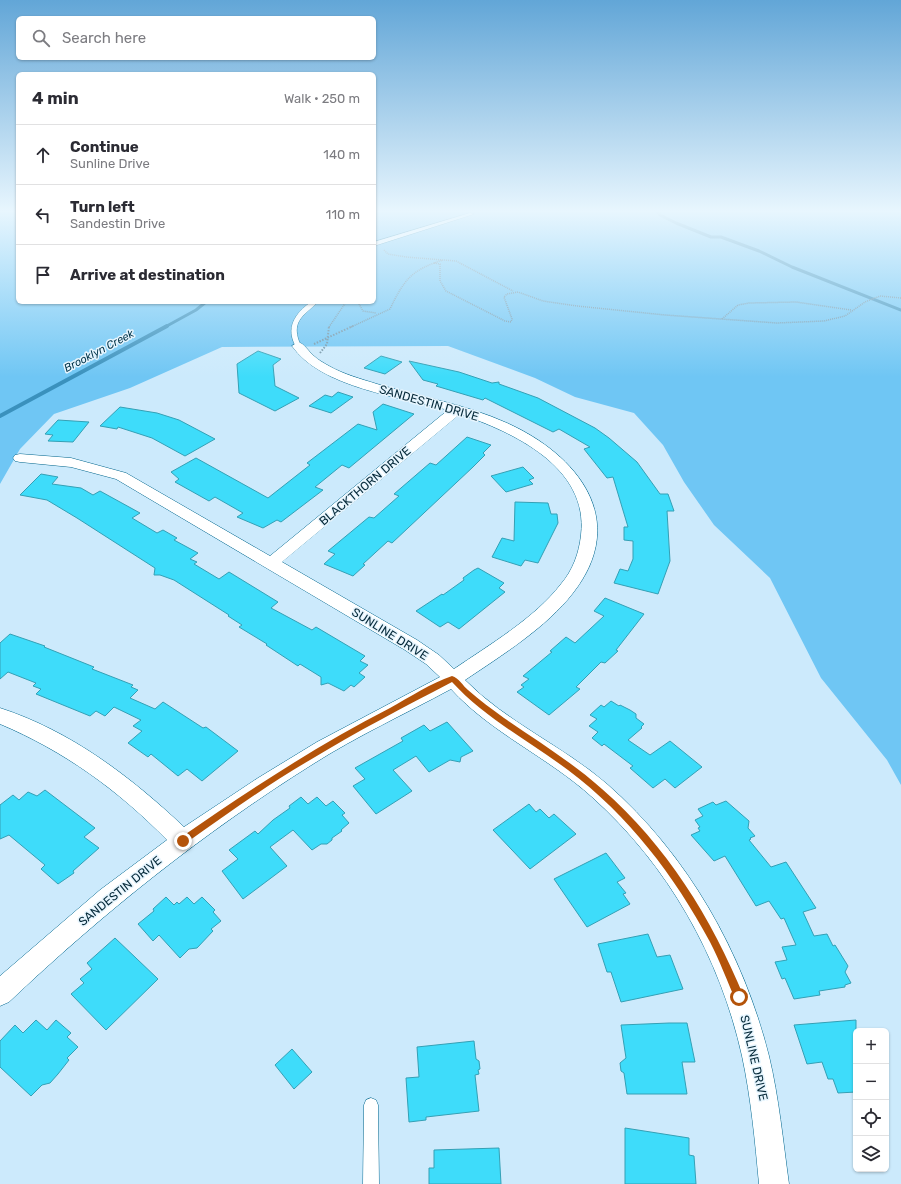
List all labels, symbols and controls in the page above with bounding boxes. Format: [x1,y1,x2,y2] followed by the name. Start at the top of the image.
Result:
[16,16,376,60] search box
[30,27,52,49] icon: search
[62,29,146,47] text: Search here
[32,88,79,108] text: 4 min
[284,91,360,106] text: Walk · 250 m
[70,138,139,156] text: Continue
[32,144,54,166] icon: ahead
[323,147,360,162] text: 140 m
[70,156,150,171] text: Sunline Drive
[70,198,135,216] text: Turn left
[32,204,54,226] icon: left
[326,207,360,222] text: 110 m
[70,216,165,231] text: Sandestin Drive
[32,264,54,286] icon: arrive
[70,266,225,284] text: Arrive at destination
[62,327,136,375] water label: Brooklyn Creek
[378,382,480,424] street label: SANDESTIN DRIVE
[316,444,414,528] street label: BLACKTHORN DRIVE
[349,605,431,663] street label: SUNLINE DRIVE
[174,832,192,850] route end
[76,853,164,929] street label: SANDESTIN DRIVE
[730,988,748,1006] route start
[737,1014,771,1102] street label: SUNLINE DRIVE
[853,1028,889,1172] map controls
[853,1028,889,1064] button: +
[853,1064,889,1100] button: −
[853,1100,889,1136] button: locate
[853,1136,889,1172] button: layers

